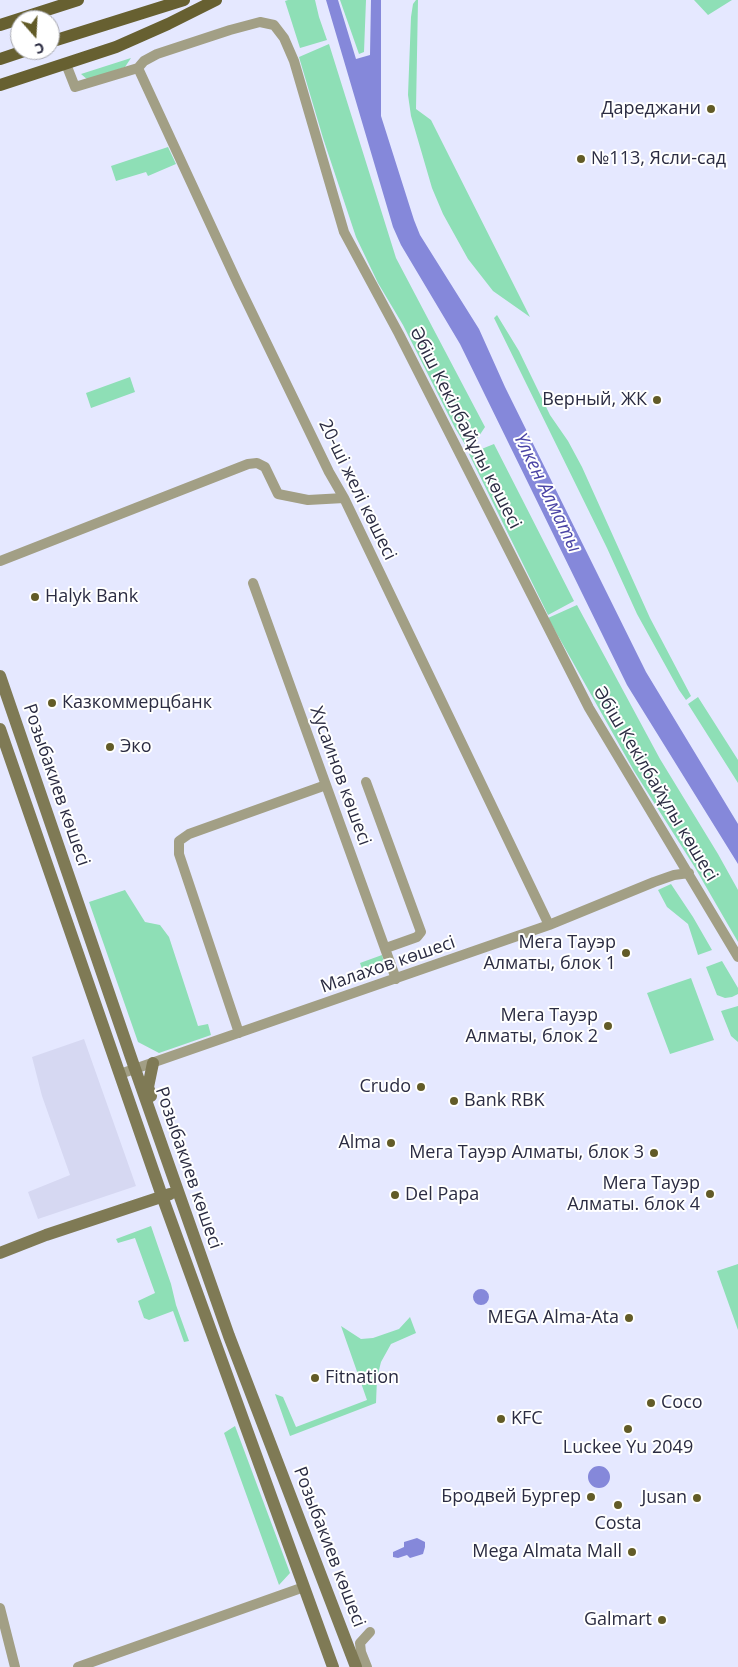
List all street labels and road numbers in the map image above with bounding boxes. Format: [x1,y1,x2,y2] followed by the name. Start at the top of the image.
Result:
[405,323,525,533] street label: Әбіш Кекілбайұлы көшесі
[314,416,400,564] street label: 20-ші желі көшесі
[588,683,722,885] street label: Әбіш Кекілбайұлы көшесі
[18,701,94,869] street label: Розыбакиев көшесі
[305,704,375,848] street label: Хусаинов көшесі
[318,932,458,998] street label: Малахов көшесі
[150,1084,226,1252] street label: Розыбакиев көшесі
[288,1464,370,1630] street label: Розыбакиев көшесі

